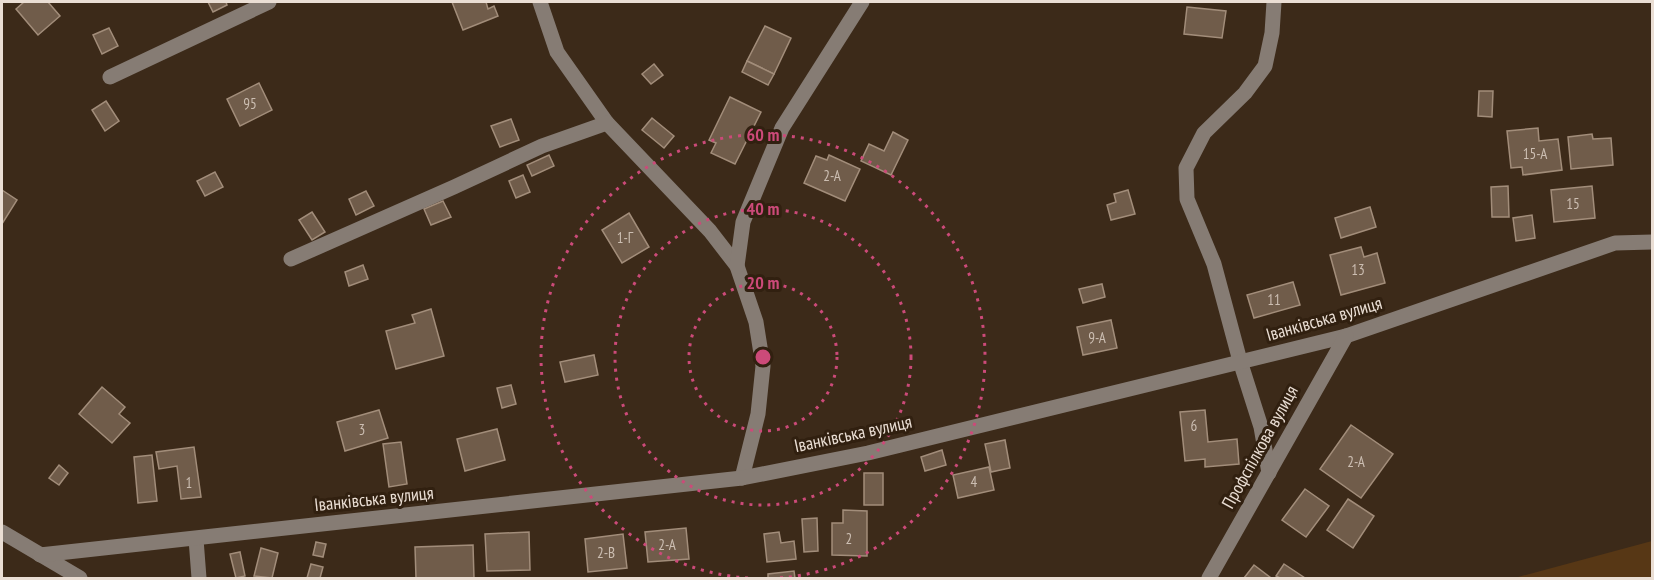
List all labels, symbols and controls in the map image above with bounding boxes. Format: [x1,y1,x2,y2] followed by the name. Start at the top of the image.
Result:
[243,94,257,113] house number: 95
[747,123,779,146] text: 60 m
[1523,144,1548,163] house number: 15-А
[823,166,842,185] house number: 2-А
[1566,194,1580,213] house number: 15
[747,197,779,220] text: 40 m
[617,228,634,247] house number: 1-Г
[1351,260,1365,279] house number: 13
[747,271,779,294] text: 20 m
[1267,290,1281,309] house number: 11
[1263,291,1385,346] street label: Іванківська вулиця
[1088,328,1107,347] house number: 9-А
[753,347,773,367] centre of rings
[1216,381,1303,512] street label: Профспілкова вулиця
[792,410,914,457] street label: Іванківська вулиця
[1191,416,1198,435] house number: 6
[359,420,365,439] house number: 3
[1347,452,1366,471] house number: 2-А
[971,472,978,491] house number: 4
[186,473,192,492] house number: 1
[313,481,435,516] street label: Іванківська вулиця
[846,529,852,548] house number: 2
[658,535,677,554] house number: 2-А
[597,543,615,562] house number: 2-В

